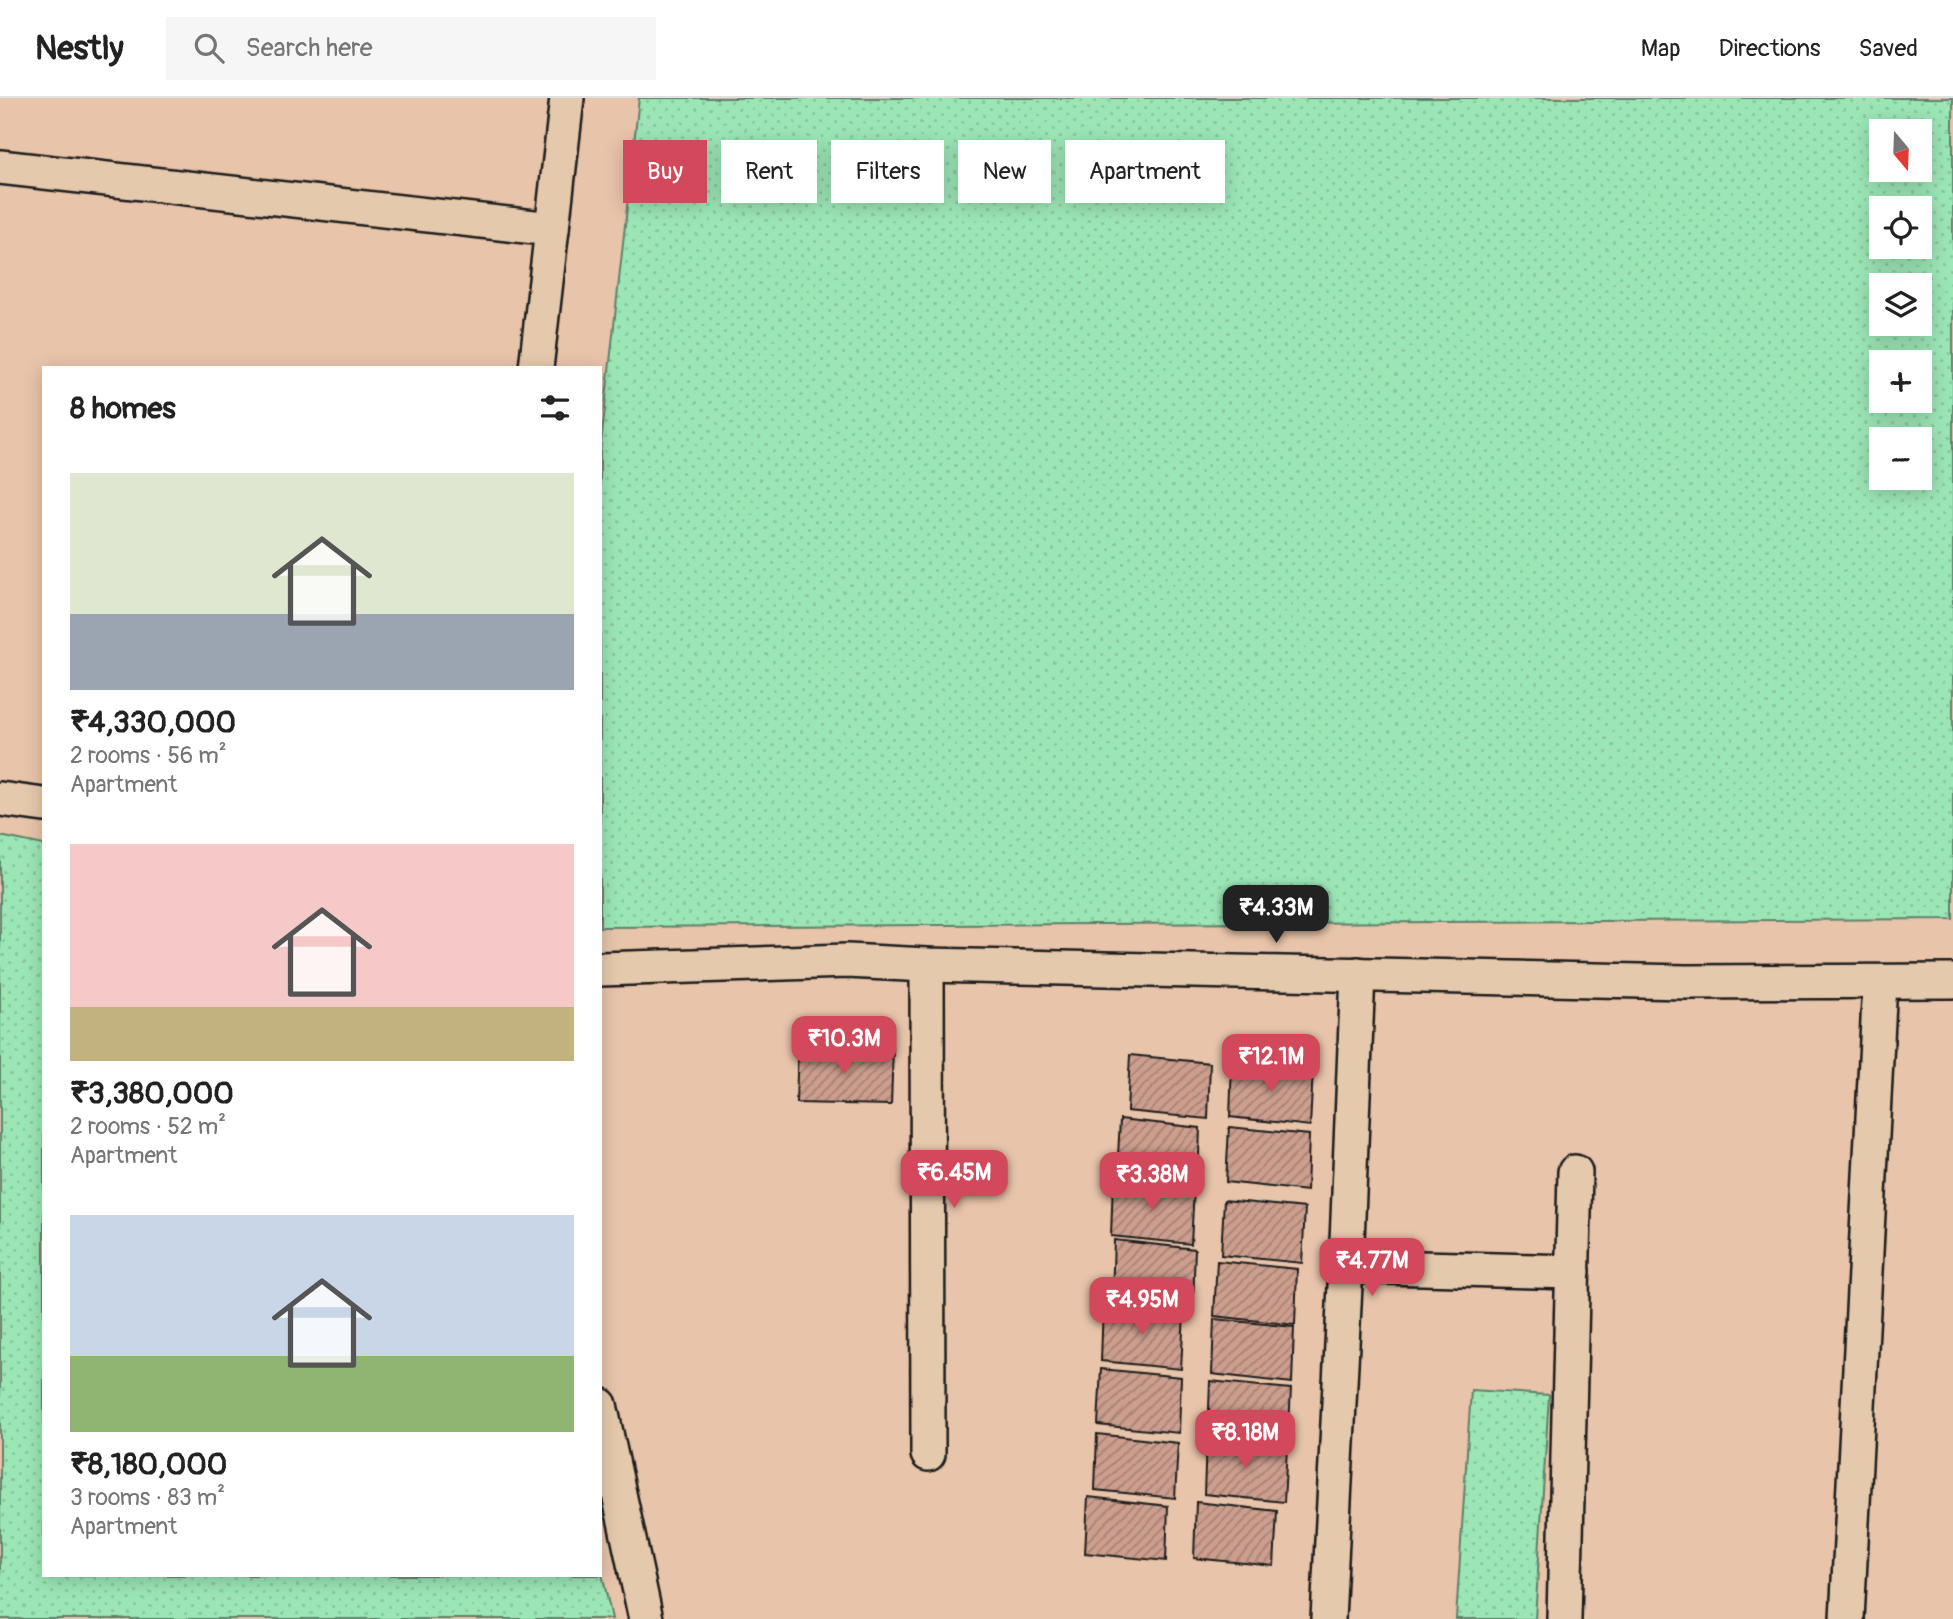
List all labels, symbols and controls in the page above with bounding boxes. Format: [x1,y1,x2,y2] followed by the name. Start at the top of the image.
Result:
[166,17,656,80] search box
[35,28,124,69] text: Nestly
[190,29,228,67] icon: search
[246,32,373,64] text: Search here
[1641,34,1681,63] text: Map
[1719,34,1820,63] text: Directions
[1858,34,1918,63] text: Saved
[1869,119,1932,182] north arrow
[1869,119,1932,490] map controls
[623,140,707,203] chip: Buy
[721,140,817,203] chip: Rent
[831,140,944,203] chip: Filters
[958,140,1051,203] chip: New
[1065,140,1225,203] chip: Apartment
[1869,196,1932,259] button: locate
[1869,273,1932,336] button: layers
[1869,350,1932,413] button: +
[536,389,574,427] icon: filters
[70,390,176,427] text: 8 homes
[1869,427,1932,490] button: −
[259,518,385,644] icon: home
[70,704,236,741] text: ₹4,330,000
[70,741,227,770] text: 2 rooms · 56 m²
[70,770,177,799] text: Apartment
[1219,886,1333,945] pin: ₹4.33M
[259,889,385,1015] icon: home
[1239,893,1313,922] text: ₹4.33M
[787,1016,901,1076] pin: ₹10.3M
[808,1024,880,1053] text: ₹10.3M
[1214,1034,1328,1094] pin: ₹12.1M
[1238,1042,1304,1071] text: ₹12.1M
[70,1075,234,1112] text: ₹3,380,000
[70,1112,226,1141] text: 2 rooms · 52 m²
[70,1141,177,1170] text: Apartment
[897,1150,1011,1210] pin: ₹6.45M
[1095,1152,1209,1212] pin: ₹3.38M
[917,1158,991,1187] text: ₹6.45M
[1116,1160,1188,1189] text: ₹3.38M
[1315,1238,1429,1298] pin: ₹4.77M
[1335,1246,1409,1275] text: ₹4.77M
[259,1260,385,1386] icon: home
[1085,1278,1199,1337] pin: ₹4.95M
[1105,1285,1179,1314] text: ₹4.95M
[1188,1410,1302,1470] pin: ₹8.18M
[1211,1418,1279,1447] text: ₹8.18M
[70,1446,227,1483] text: ₹8,180,000
[70,1483,225,1512] text: 3 rooms · 83 m²
[70,1512,177,1541] text: Apartment

